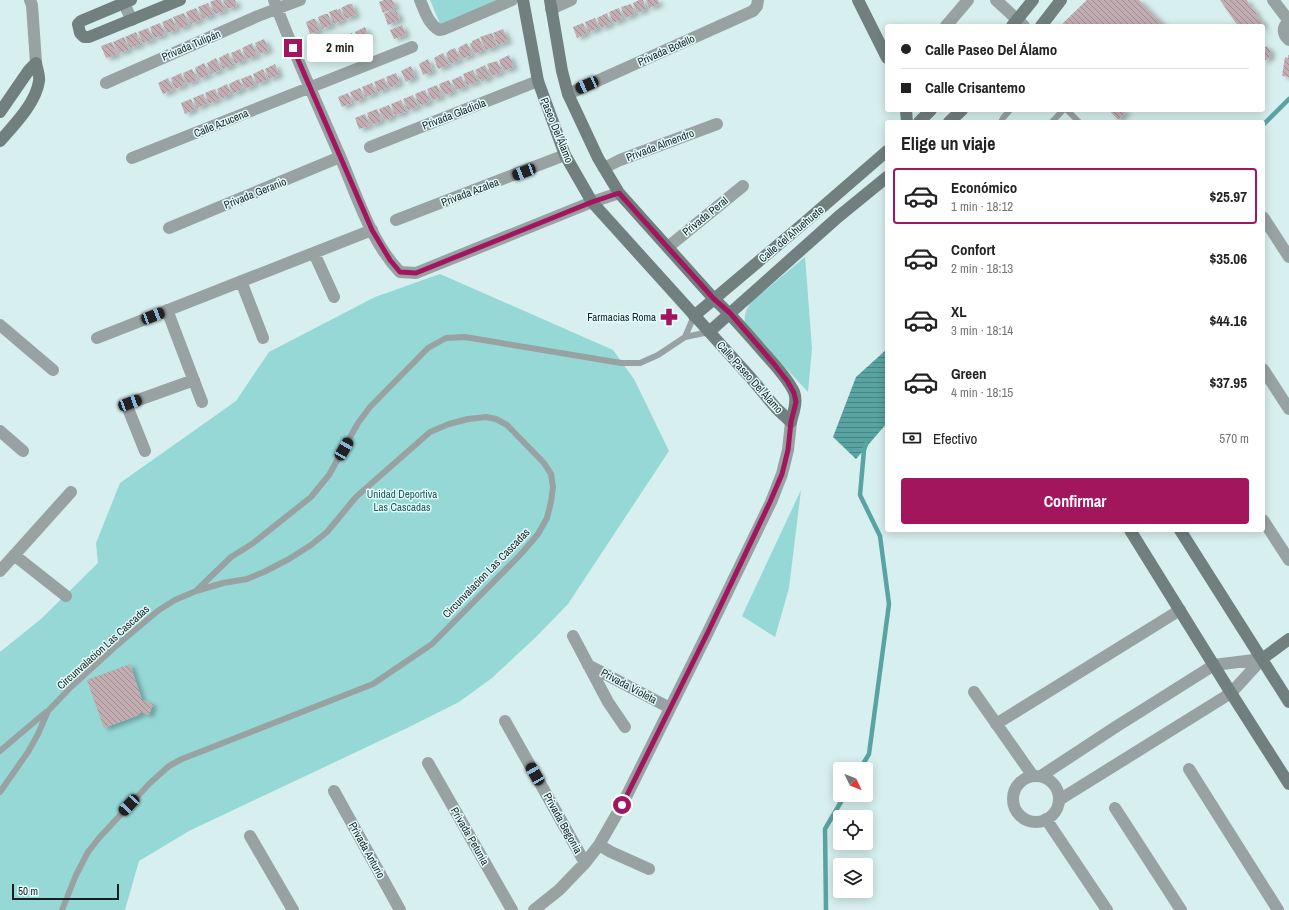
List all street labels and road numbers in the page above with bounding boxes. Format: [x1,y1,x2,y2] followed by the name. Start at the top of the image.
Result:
[159,26,223,64] street label: Privada Tulipán
[635,31,697,69] street label: Privada Botello
[420,95,488,133] street label: Privada Gladiola
[538,95,576,165] street label: Paseo Del Álamo
[192,106,250,140] street label: Calle Azucena
[624,126,696,164] street label: Privada Almendro
[222,174,288,212] street label: Privada Geranio
[439,175,501,209] street label: Privada Azalea
[679,193,731,239] street label: Privada Peral
[756,203,826,265] street label: Calle del Ahuehuete
[714,338,786,416] street label: Calle Paseo Del Álamo
[439,525,533,621] street label: Circunvalacion Las Cascadas
[54,601,153,692] street label: Circunvalacion Las Cascadas
[599,665,659,707] street label: Privada Violeta
[541,790,585,856] street label: Privada Begonia
[448,804,492,868] street label: Privada Petunia
[346,819,388,881] street label: Privada Anturio

